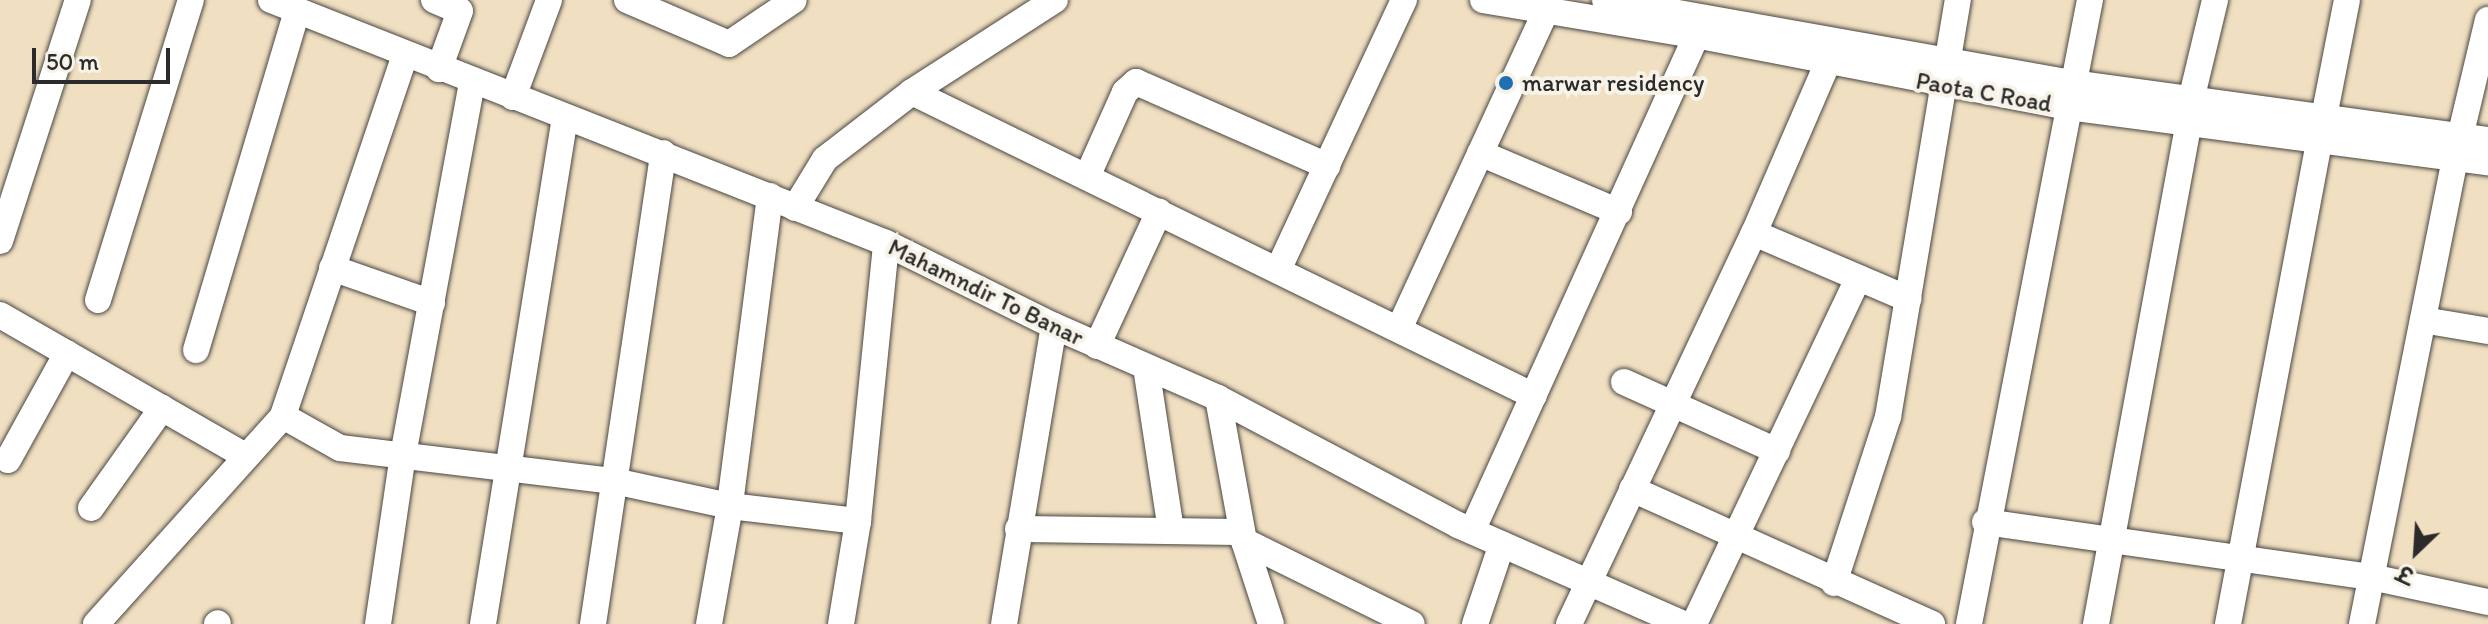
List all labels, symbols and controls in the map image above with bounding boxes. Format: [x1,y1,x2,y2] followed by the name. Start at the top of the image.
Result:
[36,32,174,82] scale bar
[46,47,99,76] text: 50 m
[1914,66,2054,118] street label: Paota C Road
[1522,69,1705,97] place label: marwar residency
[1497,74,1515,92] marker: marwar residency
[884,232,1088,352] street label: Mahamndir To Banar
[2376,512,2456,592] north arrow
[2393,559,2418,590] text: उ

